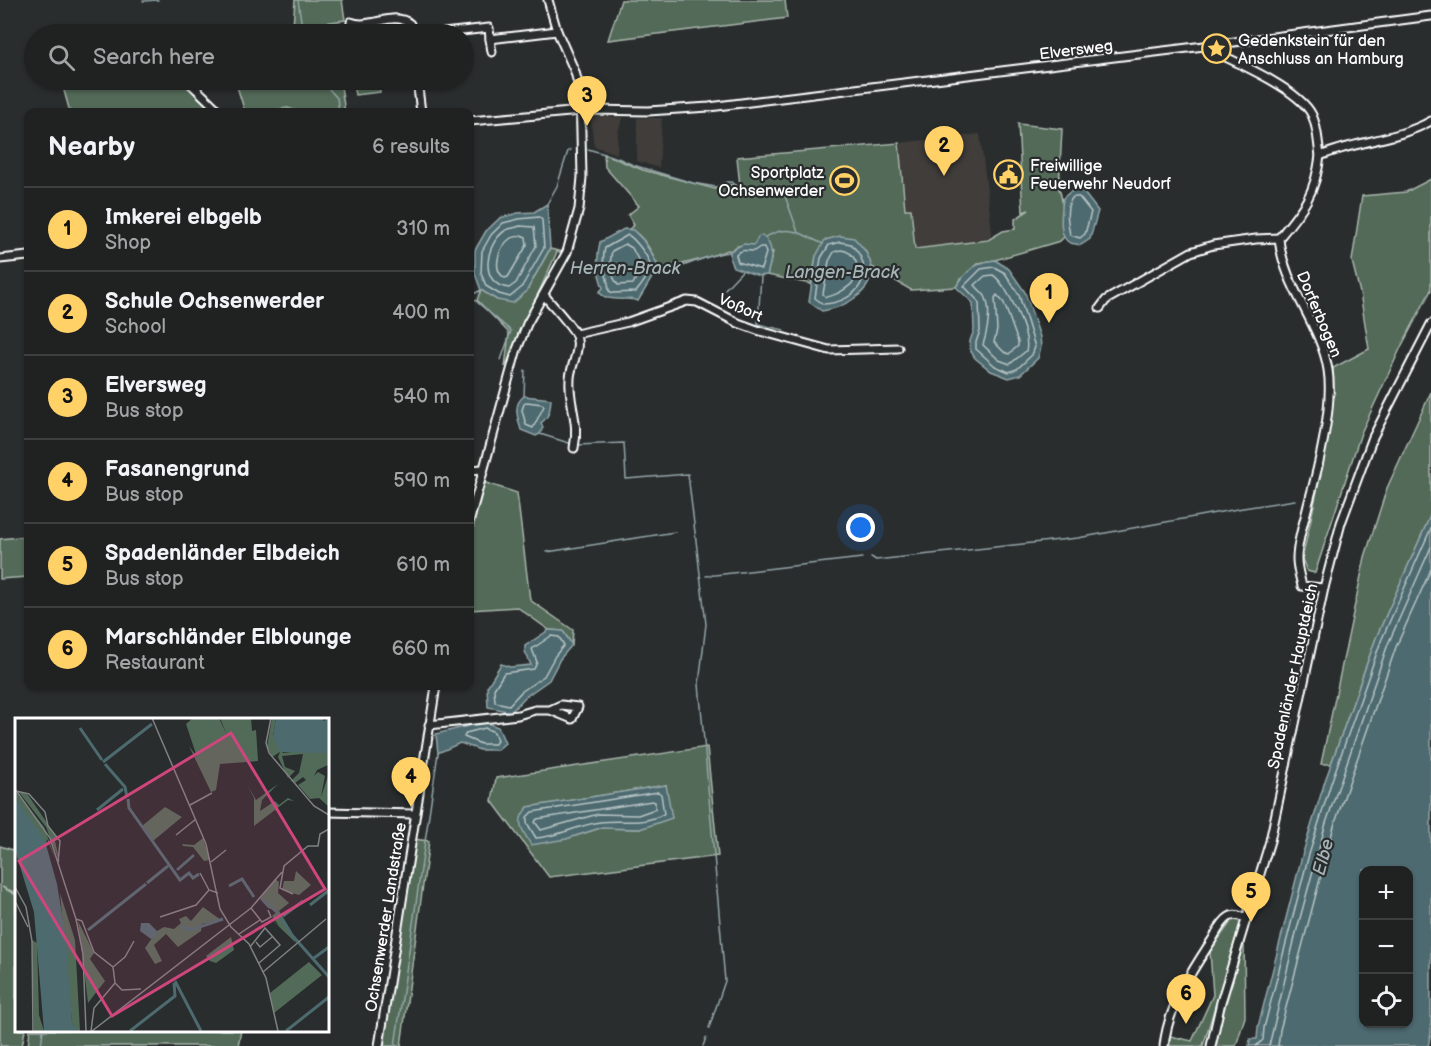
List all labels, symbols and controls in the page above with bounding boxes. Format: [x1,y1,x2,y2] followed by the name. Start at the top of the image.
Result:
[24,24,474,90] search box
[1238,32,1404,69] place label: Gedenkstein für den Anschluss an Hamburg
[1201,33,1233,65] place icon: Gedenkstein für den Anschluss an Hamburg
[1038,37,1114,64] street label: Elversweg
[45,41,78,74] icon: search
[93,44,215,71] text: Search here
[568,76,606,126] pin: 3
[924,126,964,176] pin: 2
[48,132,135,163] text: Nearby
[372,135,450,159] text: 6 results
[1030,157,1171,194] place label: Freiwillige Feuerwehr Neudorf
[993,158,1025,190] public building icon: Freiwillige Feuerwehr Neudorf
[718,164,824,201] place label: Sportplatz Ochsenwerder
[829,165,861,197] sports icon: Sportplatz Ochsenwerder
[105,204,262,231] text: Imkerei elbgelb
[63,217,72,241] text: 1
[396,217,450,241] text: 310 m
[105,231,151,255] text: Shop
[570,258,682,279] water label: Herren-Brack
[785,262,900,283] water label: Langen-Brack
[1292,269,1345,361] street label: Dorferbogen
[1030,274,1068,323] pin: 1
[105,288,324,315] text: Schule Ochsenwerder
[715,290,766,327] street label: Voßort
[62,301,73,325] text: 2
[392,301,450,325] text: 400 m
[105,315,166,339] text: School
[105,372,206,399] text: Elversweg
[62,385,73,409] text: 3
[393,385,450,409] text: 540 m
[105,399,184,423] text: Bus stop
[105,456,250,483] text: Fasanengrund
[62,469,73,493] text: 4
[393,469,450,493] text: 590 m
[105,483,184,507] text: Bus stop
[846,513,875,542] your location
[105,540,340,567] text: Spadenländer Elbdeich
[62,553,73,577] text: 5
[396,553,450,577] text: 610 m
[105,567,184,591] text: Bus stop
[1265,582,1322,771] street label: Spadenländer Hauptdeich
[105,624,351,651] text: Marschländer Elblounge
[61,637,74,661] text: 6
[392,637,450,661] text: 660 m
[105,651,205,675] text: Restaurant
[15,718,328,1031] inset map
[392,758,430,807] pin: 4
[362,821,411,1013] street label: Ochsenwerder Landstraße
[1309,837,1338,878] water label: Elbe
[1359,866,1413,1028] map controls
[1359,866,1413,920] button: +
[1232,872,1270,922] pin: 5
[1359,920,1413,974] button: −
[1166,974,1206,1024] pin: 6
[1359,974,1413,1028] button: locate

